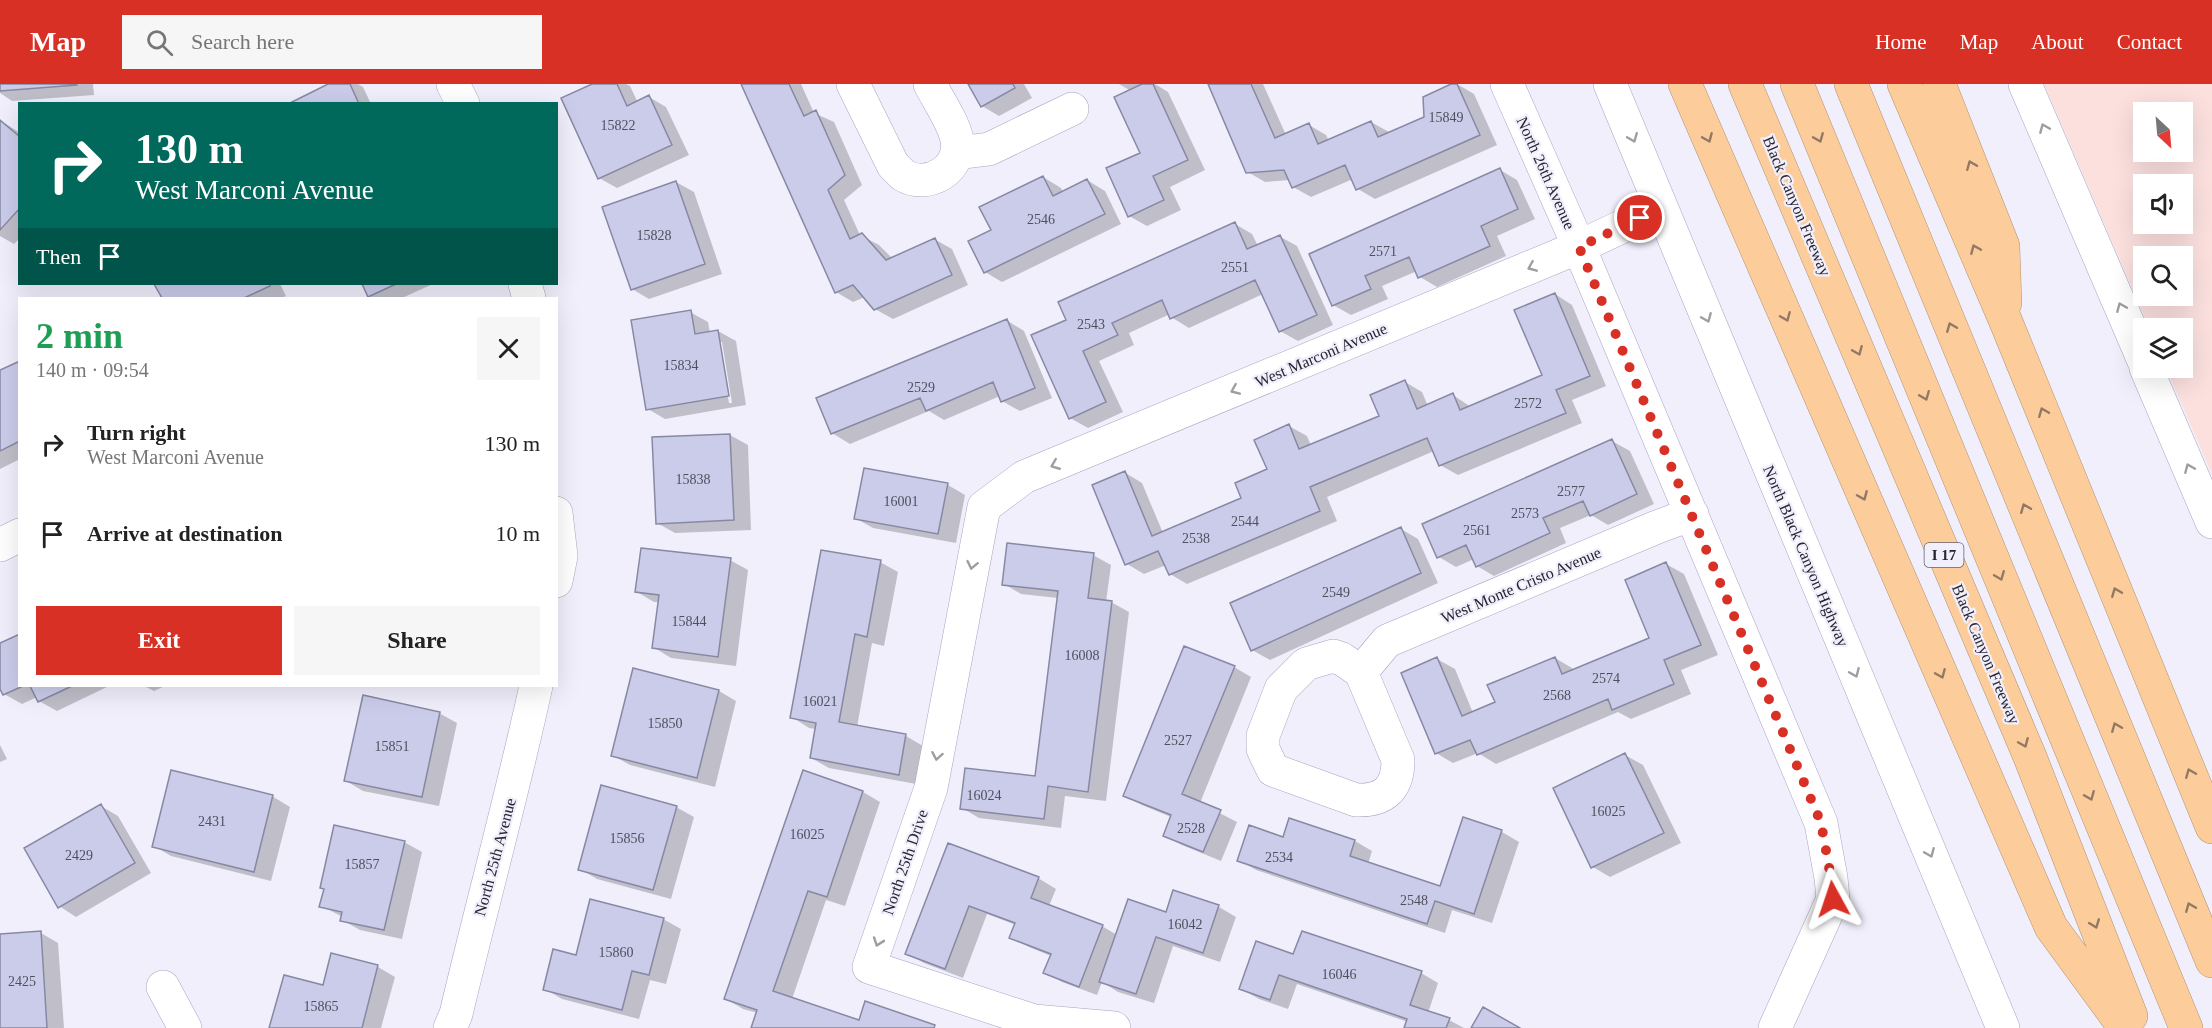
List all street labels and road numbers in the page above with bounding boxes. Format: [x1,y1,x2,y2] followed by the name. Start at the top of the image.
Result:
[1514,114,1578,232] street label: North 26th Avenue
[1759,134,1834,279] street label: Black Canyon Freeway
[1253,320,1389,390] street label: West Marconi Avenue
[1759,463,1852,649] street label: North Black Canyon Highway
[1924,543,1964,567] road number: I 17
[1438,544,1604,626] street label: West Monte Cristo Avenue
[1948,582,2023,727] street label: Black Canyon Freeway
[471,796,519,918] street label: North 25th Avenue
[879,807,931,917] street label: North 25th Drive

